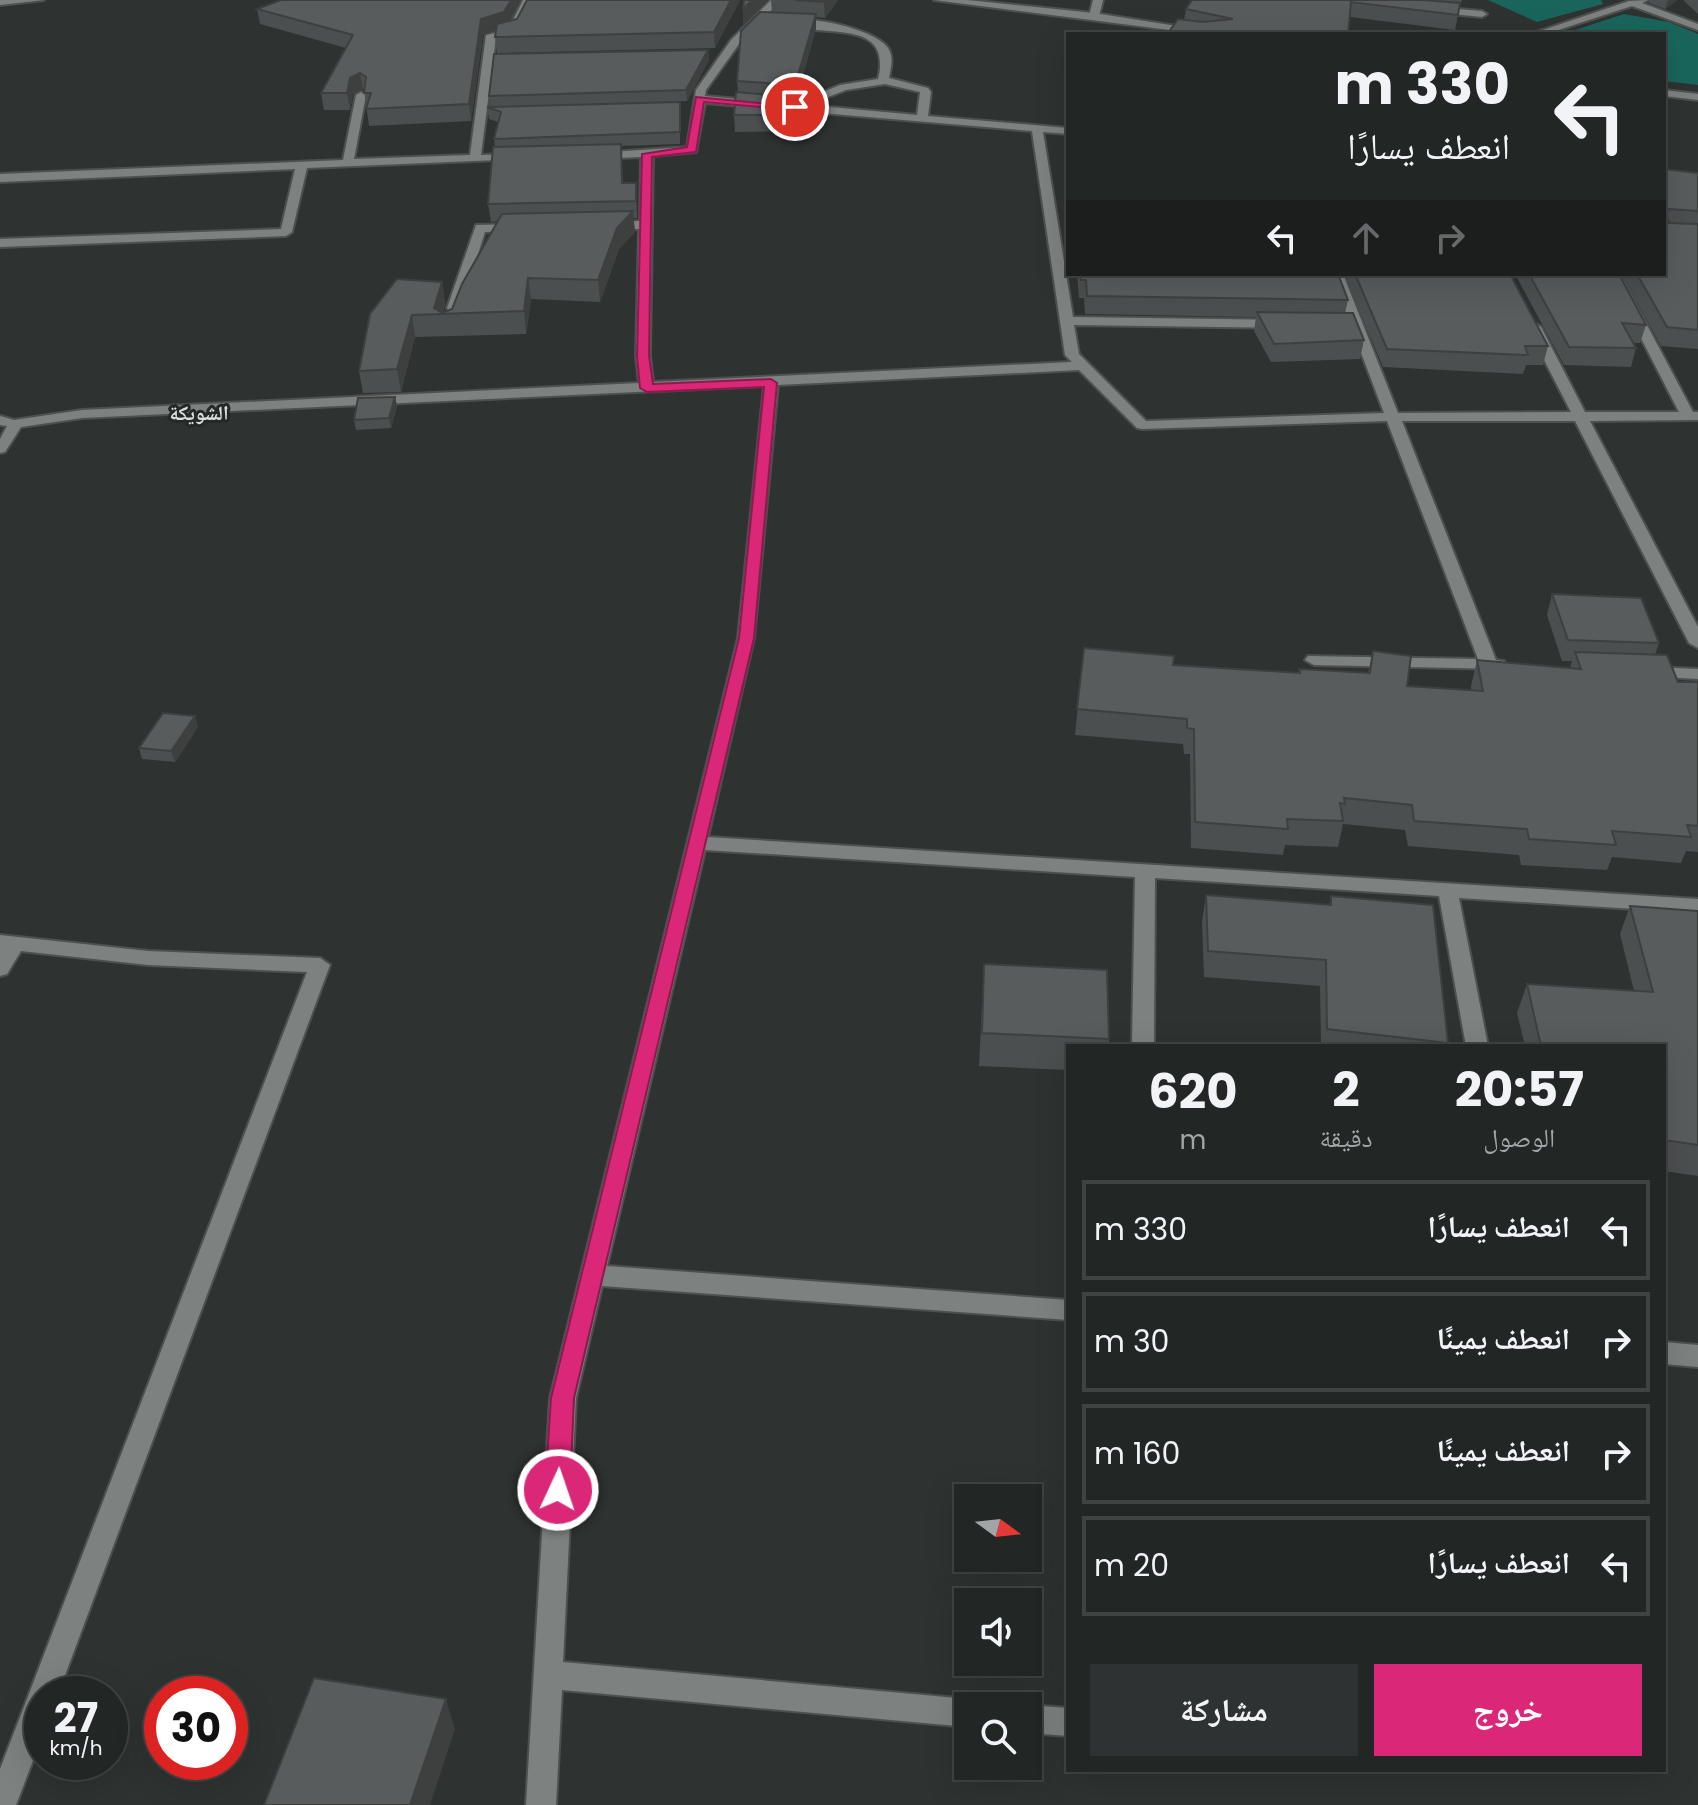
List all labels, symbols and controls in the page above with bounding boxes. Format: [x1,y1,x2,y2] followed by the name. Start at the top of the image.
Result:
[1335,45,1510,124] text: 330 m
[1538,64,1642,168] icon: left
[761,73,829,141] pin
[773,85,817,129] icon: arrive
[1347,121,1510,172] text: انعطف يسارًا
[1260,216,1304,260] icon: left
[1344,216,1388,260] icon: ahead
[1428,216,1472,260] icon: right
[169,399,229,427] district label: الشويكة
[1332,1056,1360,1123] text: 2
[1455,1056,1584,1123] text: 20:57
[1148,1058,1237,1125] text: 620
[1320,1120,1372,1156] text: دقيقة
[1483,1120,1555,1156] text: الوصول
[1179,1122,1206,1158] text: m
[1428,1205,1570,1248] text: انعطف يسارًا
[1094,1208,1187,1251] text: 330 m
[1594,1208,1638,1252] icon: left
[1436,1317,1570,1360] text: انعطف يمينًا
[1094,1320,1169,1363] text: 30 m
[1594,1320,1638,1364] icon: right
[1436,1429,1570,1472] text: انعطف يمينًا
[1094,1432,1180,1475] text: 160 m
[1594,1432,1638,1476] icon: right
[516,1448,600,1532] position arrow
[954,1484,1042,1572] north arrow
[954,1484,1042,1780] map controls
[1428,1541,1570,1584] text: انعطف يسارًا
[1094,1544,1169,1587] text: 20 m
[1594,1544,1638,1588] icon: left
[954,1588,1042,1676] button: sound
[1090,1664,1358,1756] button: مشاركة
[1374,1664,1642,1756] button: خروج
[144,1676,248,1780] speed limit sign: 30
[54,1690,98,1746] text: 27
[954,1692,1042,1780] button: search
[49,1734,103,1762] text: km/h

